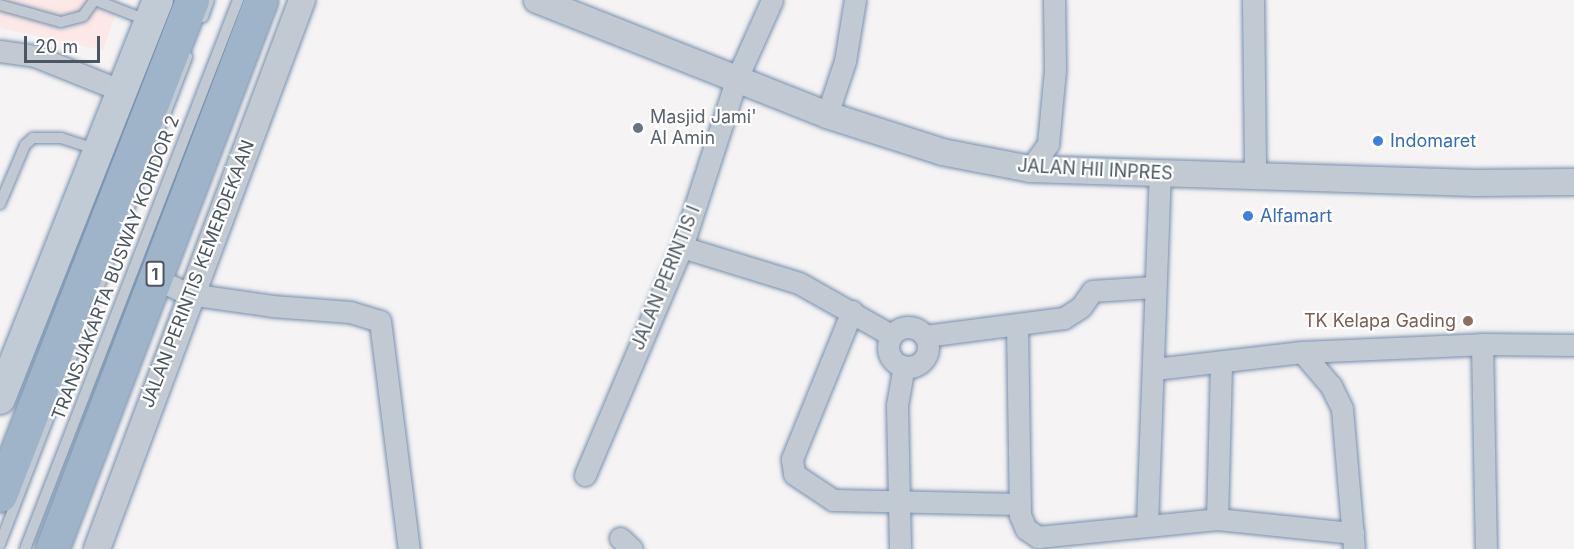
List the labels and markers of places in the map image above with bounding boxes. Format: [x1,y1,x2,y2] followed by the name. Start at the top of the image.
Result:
[650,107,757,150] place label: Masjid Jami' Al Amin
[631,121,645,135] marker: Masjid Jami' Al Amin
[1390,130,1476,152] place label: Indomaret
[1371,134,1385,148] marker: Indomaret
[1260,205,1332,227] place label: Alfamart
[1241,209,1255,223] marker: Alfamart
[1304,310,1456,332] place label: TK Kelapa Gading
[1461,314,1475,328] marker: TK Kelapa Gading

